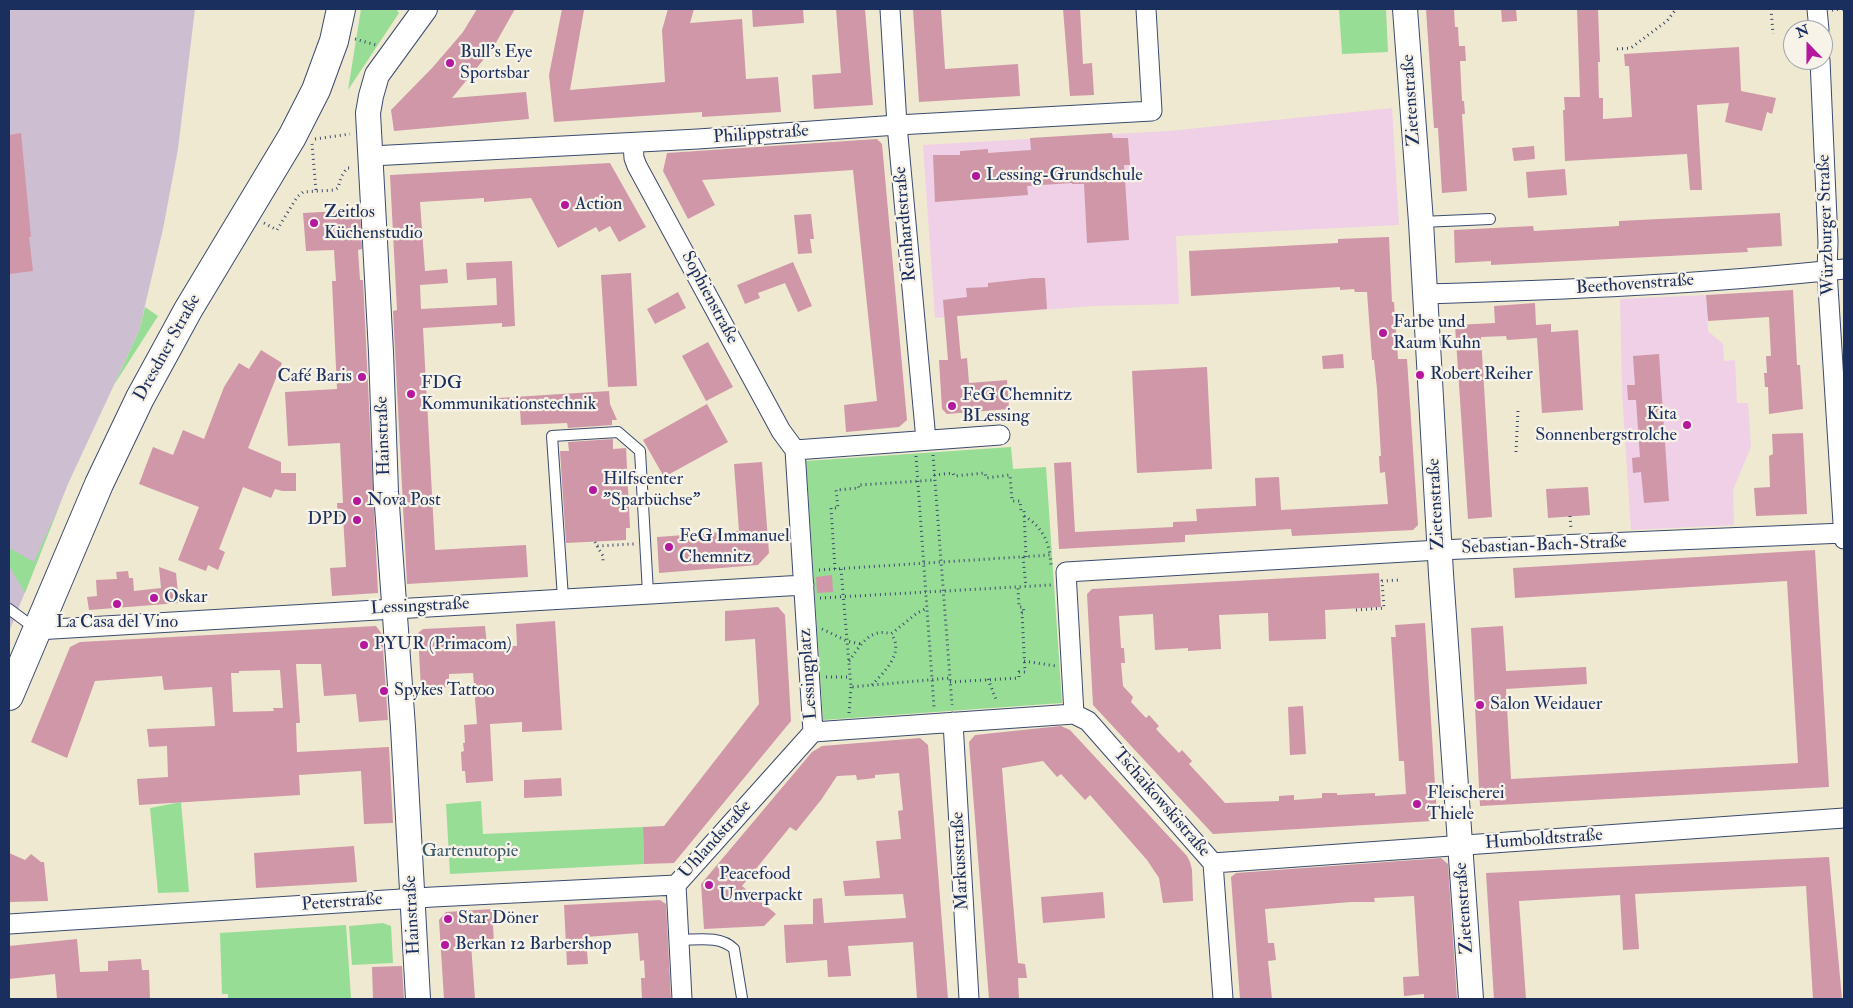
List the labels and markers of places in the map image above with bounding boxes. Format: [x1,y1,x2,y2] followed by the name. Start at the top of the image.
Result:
[460,42,533,84] place label: Bull’s Eye Sportsbar
[444,57,456,69] marker: Bull’s Eye Sportsbar
[986,165,1143,187] place label: Lessing-Grundschule
[970,170,982,182] marker: Lessing-Grundschule
[575,194,622,216] place label: Action
[559,199,571,211] marker: Action
[324,202,423,244] place label: Zeitlos Küchenstudio
[308,217,320,229] marker: Zeitlos Küchenstudio
[1393,312,1481,354] place label: Farbe und Raum Kuhn
[1377,327,1389,339] marker: Farbe und Raum Kuhn
[1430,364,1533,386] place label: Robert Reiher
[278,366,352,388] place label: Café Baris
[1414,369,1426,381] marker: Robert Reiher
[356,371,368,383] marker: Café Baris
[421,373,596,416] place label: FDG Kommunikationstechnik
[962,385,1072,428] place label: FeG Chemnitz BLessing
[405,388,417,400] marker: FDG Kommunikationstechnik
[946,400,958,412] marker: FeG Chemnitz BLessing
[1535,404,1677,446] place label: Kita Sonnenbergstrolche
[1681,419,1693,431] marker: Kita Sonnenbergstrolche
[603,469,701,512] place label: Hilfscenter "Sparbüchse"
[587,484,599,496] marker: Hilfscenter "Sparbüchse"
[367,490,441,512] place label: Nova Post
[351,495,363,507] marker: Nova Post
[307,509,347,531] place label: DPD
[351,514,363,526] marker: DPD
[679,526,789,568] place label: FeG Immanuel Chemnitz
[663,541,675,553] marker: FeG Immanuel Chemnitz
[164,587,207,609] place label: Oskar
[148,592,160,604] marker: Oskar
[111,598,123,610] marker: La Casa del Vino
[56,612,178,634] place label: La Casa del Vino
[374,634,512,656] place label: PYUR (Primacom)
[358,639,370,651] marker: PYUR (Primacom)
[394,680,494,702] place label: Spykes Tattoo
[378,685,390,697] marker: Spykes Tattoo
[1490,694,1602,716] place label: Salon Weidauer
[1474,699,1486,711] marker: Salon Weidauer
[1427,783,1505,826] place label: Fleischerei Thiele
[1411,798,1423,810] marker: Fleischerei Thiele
[719,864,803,906] place label: Peacefood Unverpackt
[703,879,715,891] marker: Peacefood Unverpackt
[458,908,539,930] place label: Star Döner
[442,913,454,925] marker: Star Döner
[455,934,612,956] place label: Berkan 12 Barbershop
[439,939,451,951] marker: Berkan 12 Barbershop

